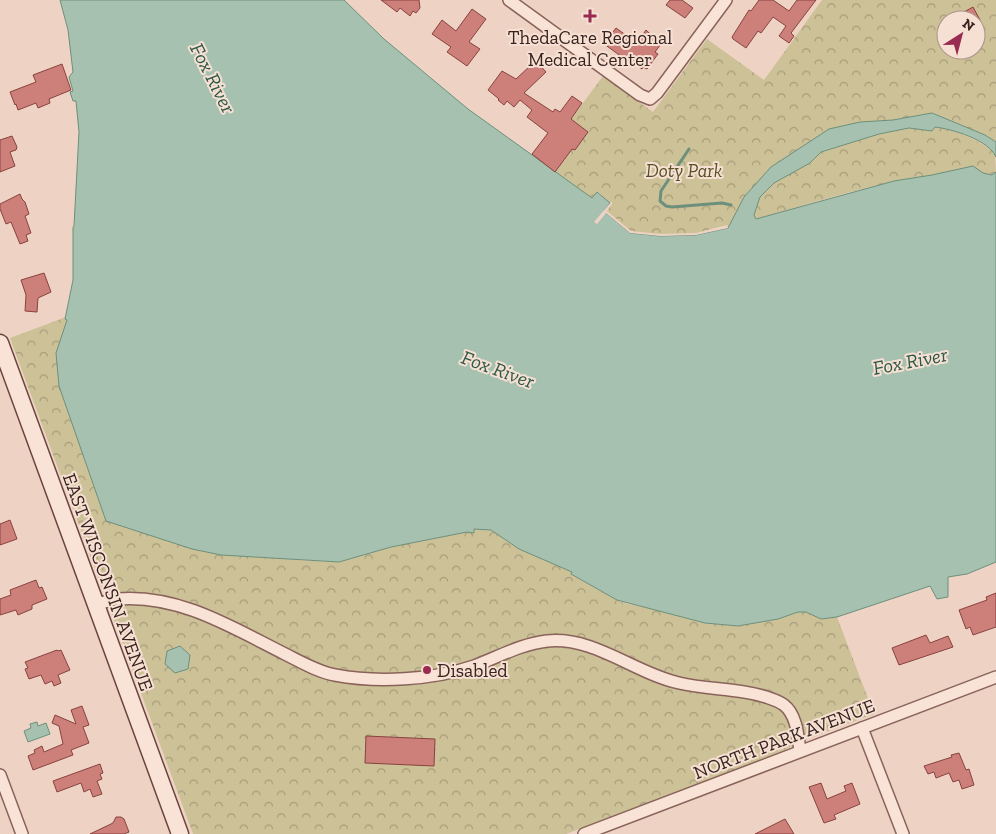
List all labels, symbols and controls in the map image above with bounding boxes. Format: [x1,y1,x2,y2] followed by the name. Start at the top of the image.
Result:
[583,9,597,23] marker: ThedaCare Regional Medical Center
[936,10,986,60] north arrow
[959,15,978,35] text: N
[508,26,672,71] place label: ThedaCare Regional Medical Center
[185,39,241,117] water label: Fox River
[646,159,722,182] park label: Doty Park
[871,342,949,380] water label: Fox River
[458,345,538,393] water label: Fox River
[58,470,158,694] street label: EAST WISCONSIN AVENUE
[437,659,508,682] place label: Disabled
[421,664,433,676] marker: Disabled
[690,694,878,784] street label: NORTH PARK AVENUE

